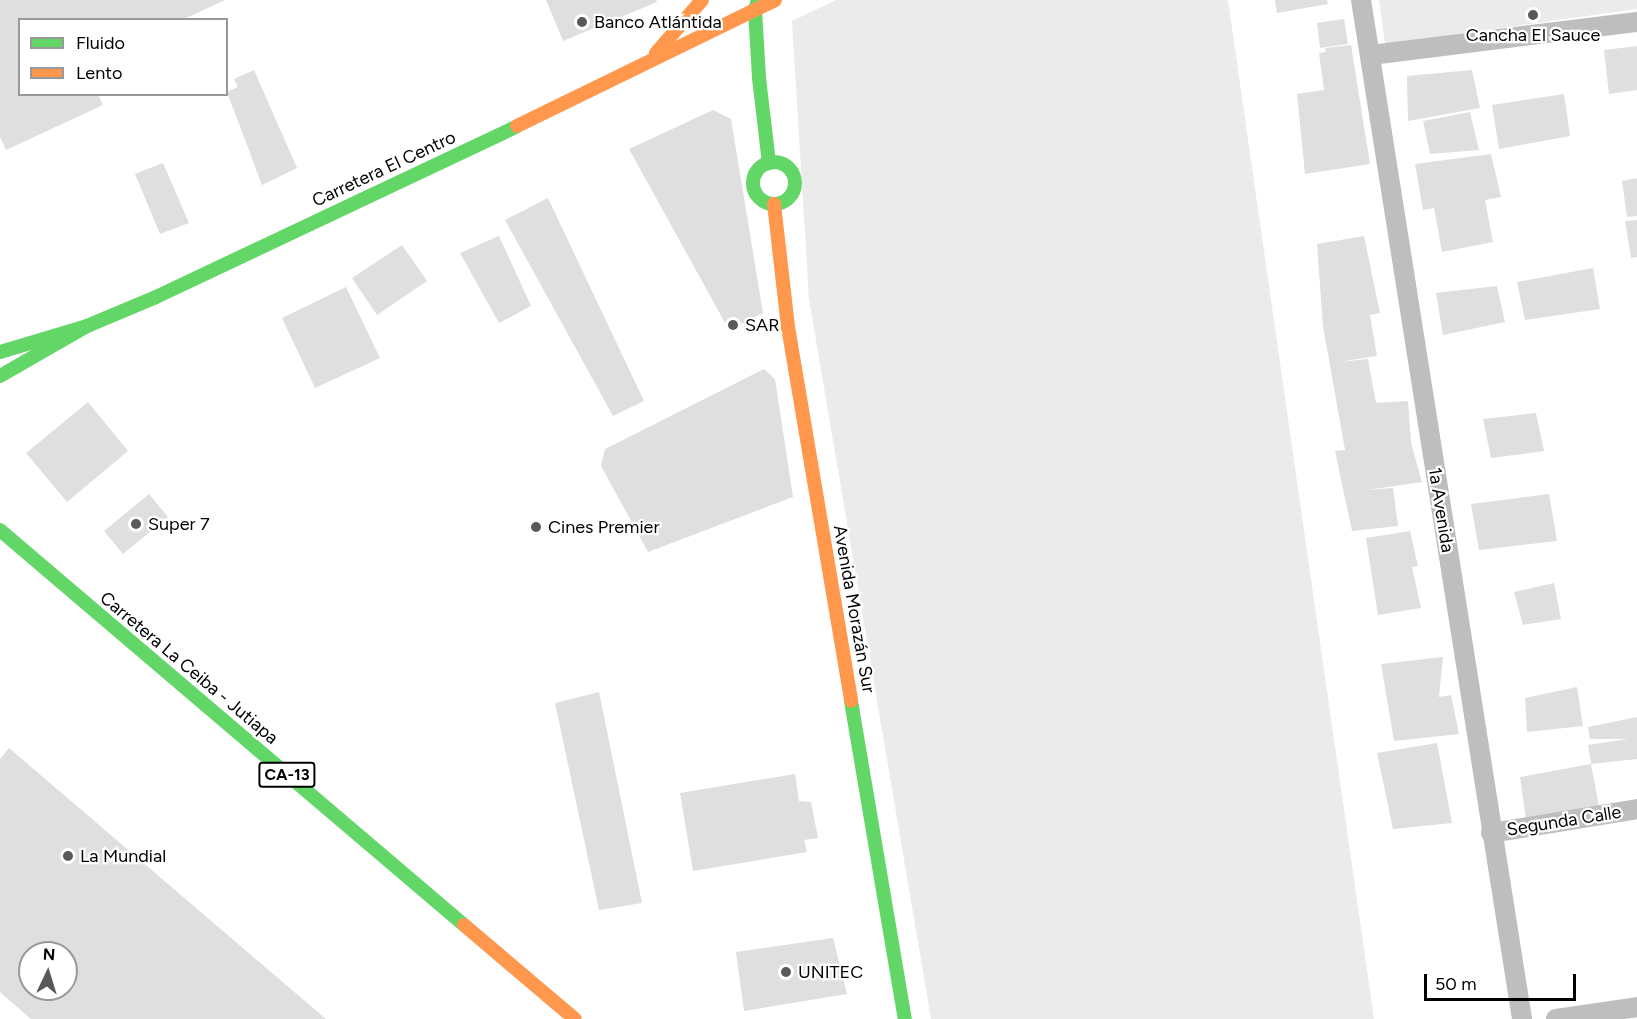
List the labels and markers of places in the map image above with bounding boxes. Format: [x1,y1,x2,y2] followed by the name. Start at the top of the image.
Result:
[1526,8,1540,22] marker: Cancha El Sauce
[594,11,722,33] place label: Banco Atlántida
[575,15,589,29] marker: Banco Atlántida
[1466,24,1600,46] place label: Cancha El Sauce
[745,314,780,336] place label: SAR
[726,318,740,332] marker: SAR
[148,513,210,535] place label: Super 7
[548,516,660,538] place label: Cines Premier
[129,517,143,531] marker: Super 7
[529,520,543,534] marker: Cines Premier
[80,845,166,867] place label: La Mundial
[61,849,75,863] marker: La Mundial
[798,961,863,983] place label: UNITEC
[779,965,793,979] marker: UNITEC

